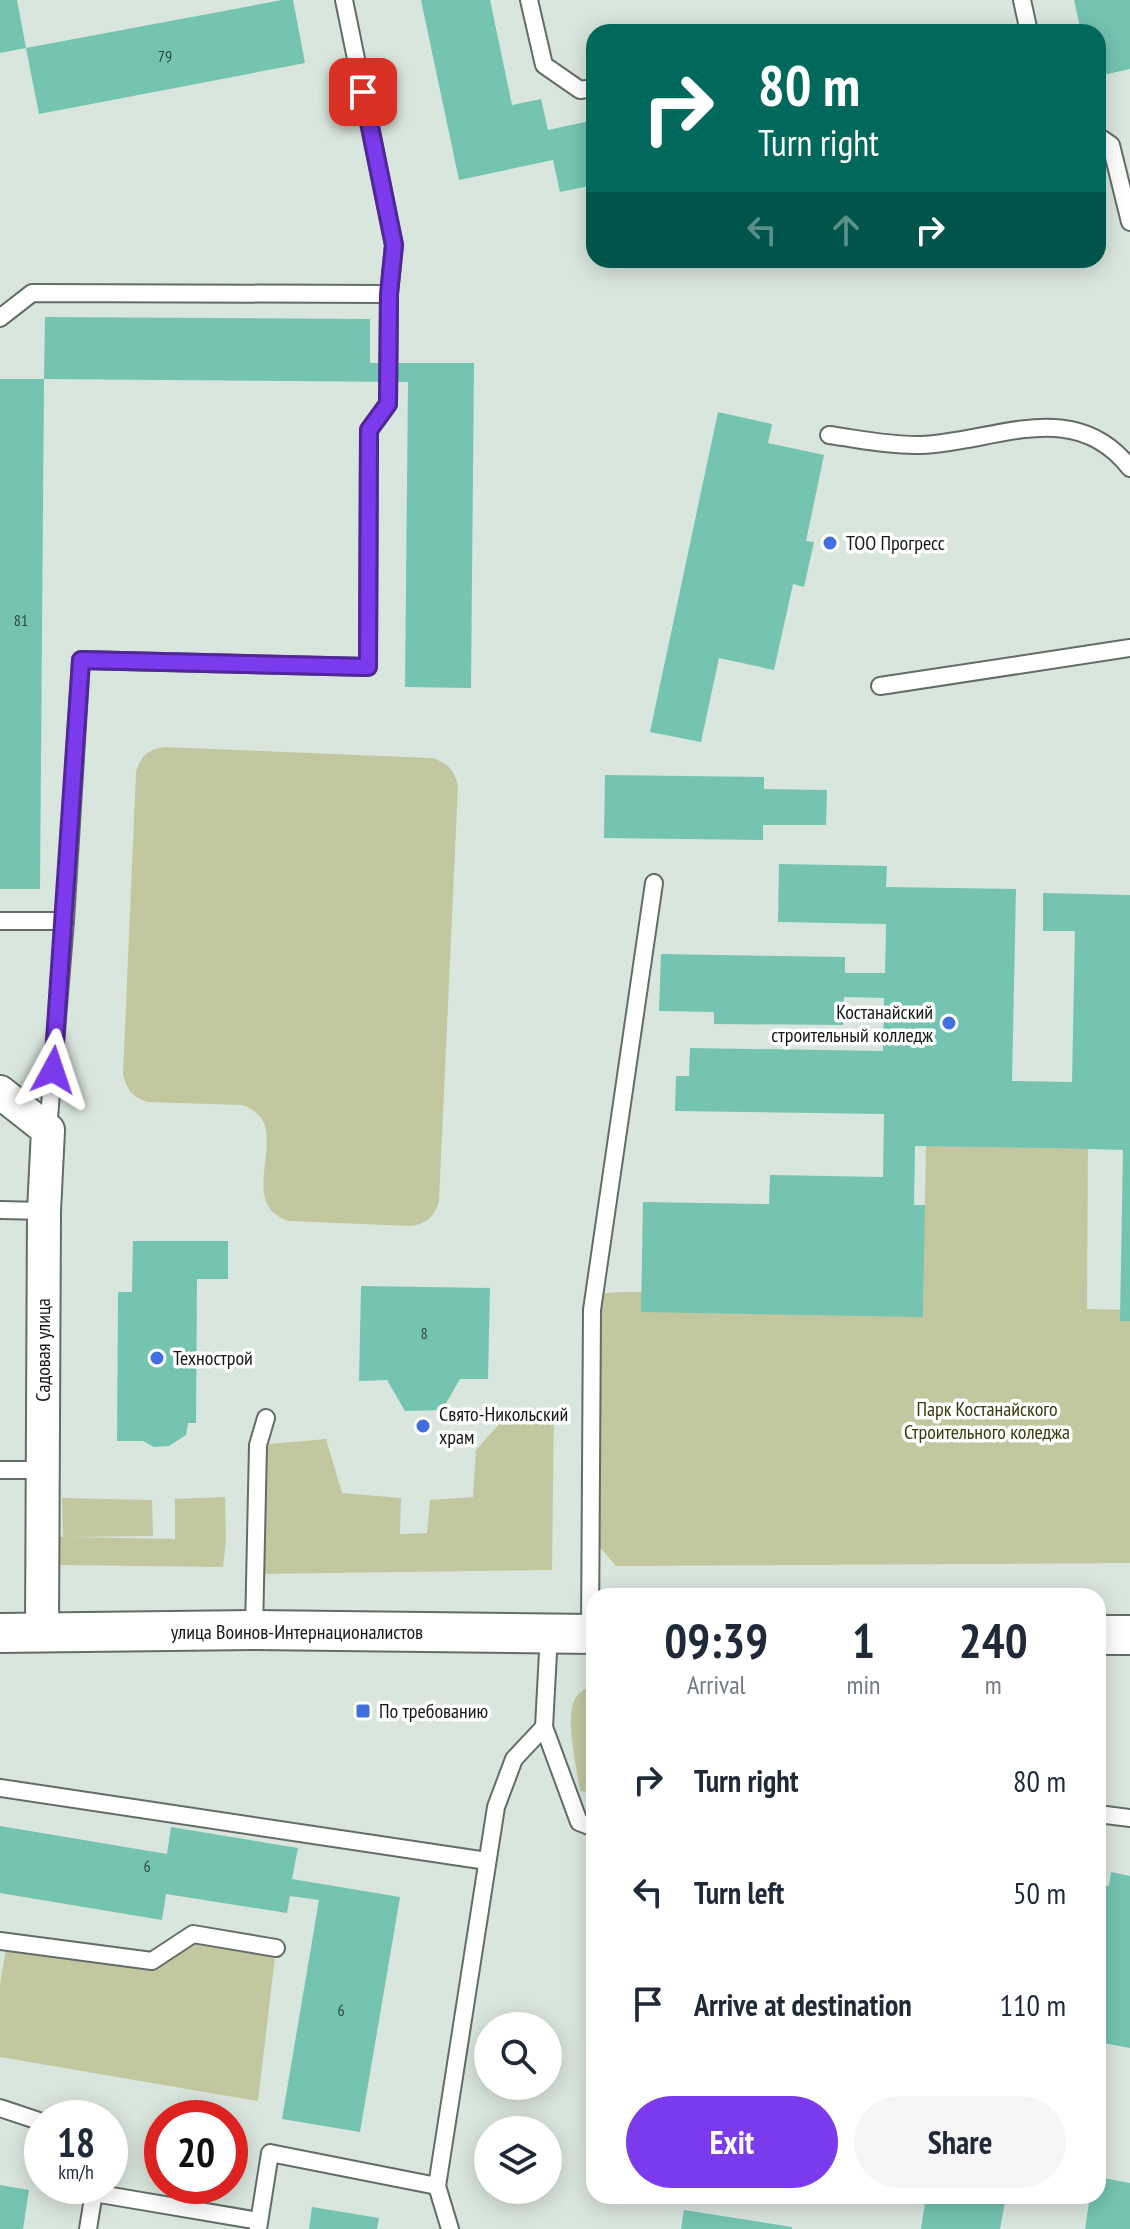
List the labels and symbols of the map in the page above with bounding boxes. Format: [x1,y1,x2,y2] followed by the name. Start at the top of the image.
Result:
[158,46,172,66] house number: 79
[329,58,397,126] pin
[846,530,945,556] place label: ТОО Прогресс
[821,534,839,552] marker: ТОО Прогресс
[14,610,28,630] house number: 81
[771,999,933,1048] place label: Костанайский строительный колледж
[940,1014,958,1032] marker: Костанайский строительный колледж
[11,1028,95,1112] position arrow
[30,1298,56,1402] street label: Садовая улица
[420,1323,428,1343] house number: 8
[173,1345,253,1371] place label: Технострой
[148,1349,166,1367] marker: Технострой
[904,1396,1070,1445] park label: Парк Костанайского Строительного коледжа
[439,1401,568,1450] place label: Свято-Никольский храм
[414,1417,432,1435] marker: Свято-Никольский храм
[171,1619,423,1645] street label: улица Воинов-Интернационалистов
[379,1698,488,1724] place label: По требованию
[354,1702,372,1720] marker: По требованию
[143,1856,151,1876] house number: 6
[337,2000,345,2020] house number: 6
[144,2100,248,2204] speed limit sign: 20

